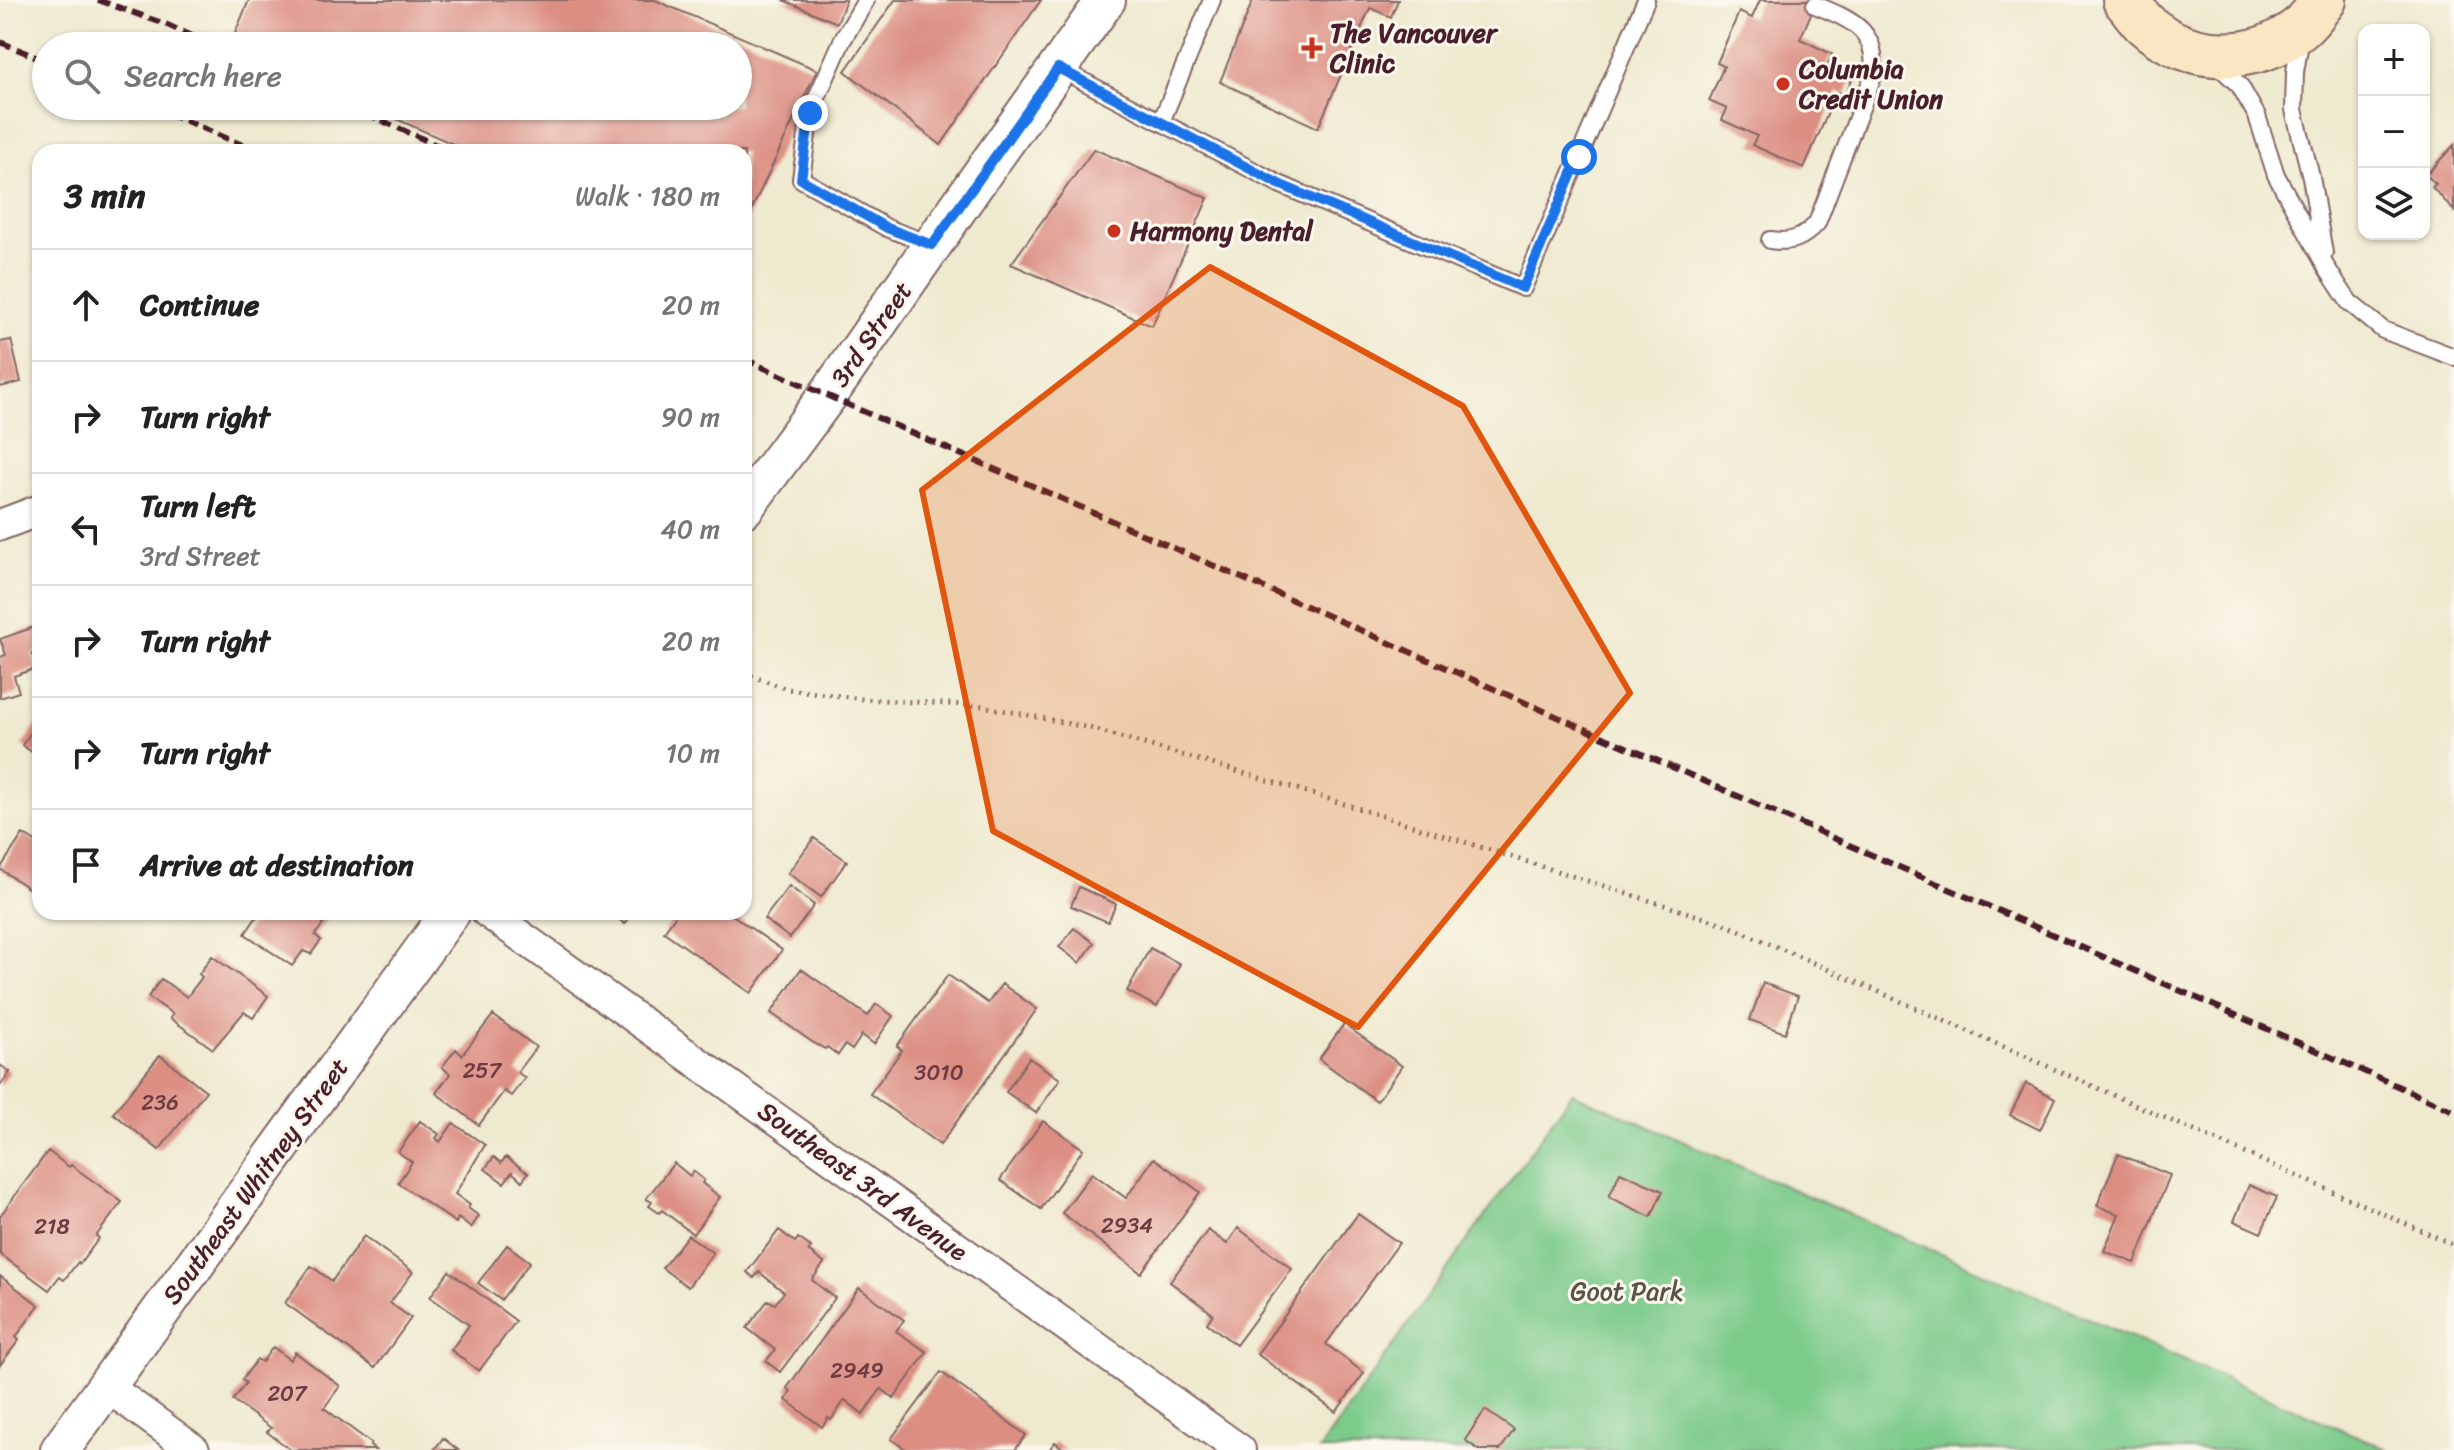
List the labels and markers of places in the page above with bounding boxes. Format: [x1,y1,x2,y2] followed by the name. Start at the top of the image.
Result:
[1329,10,1499,86] place label: The Vancouver Clinic
[1301,37,1323,59] marker: The Vancouver Clinic
[1798,46,1943,122] place label: Columbia Credit Union
[1774,75,1792,93] marker: Columbia Credit Union
[1130,208,1314,254] place label: Harmony Dental
[1105,222,1123,240] marker: Harmony Dental

